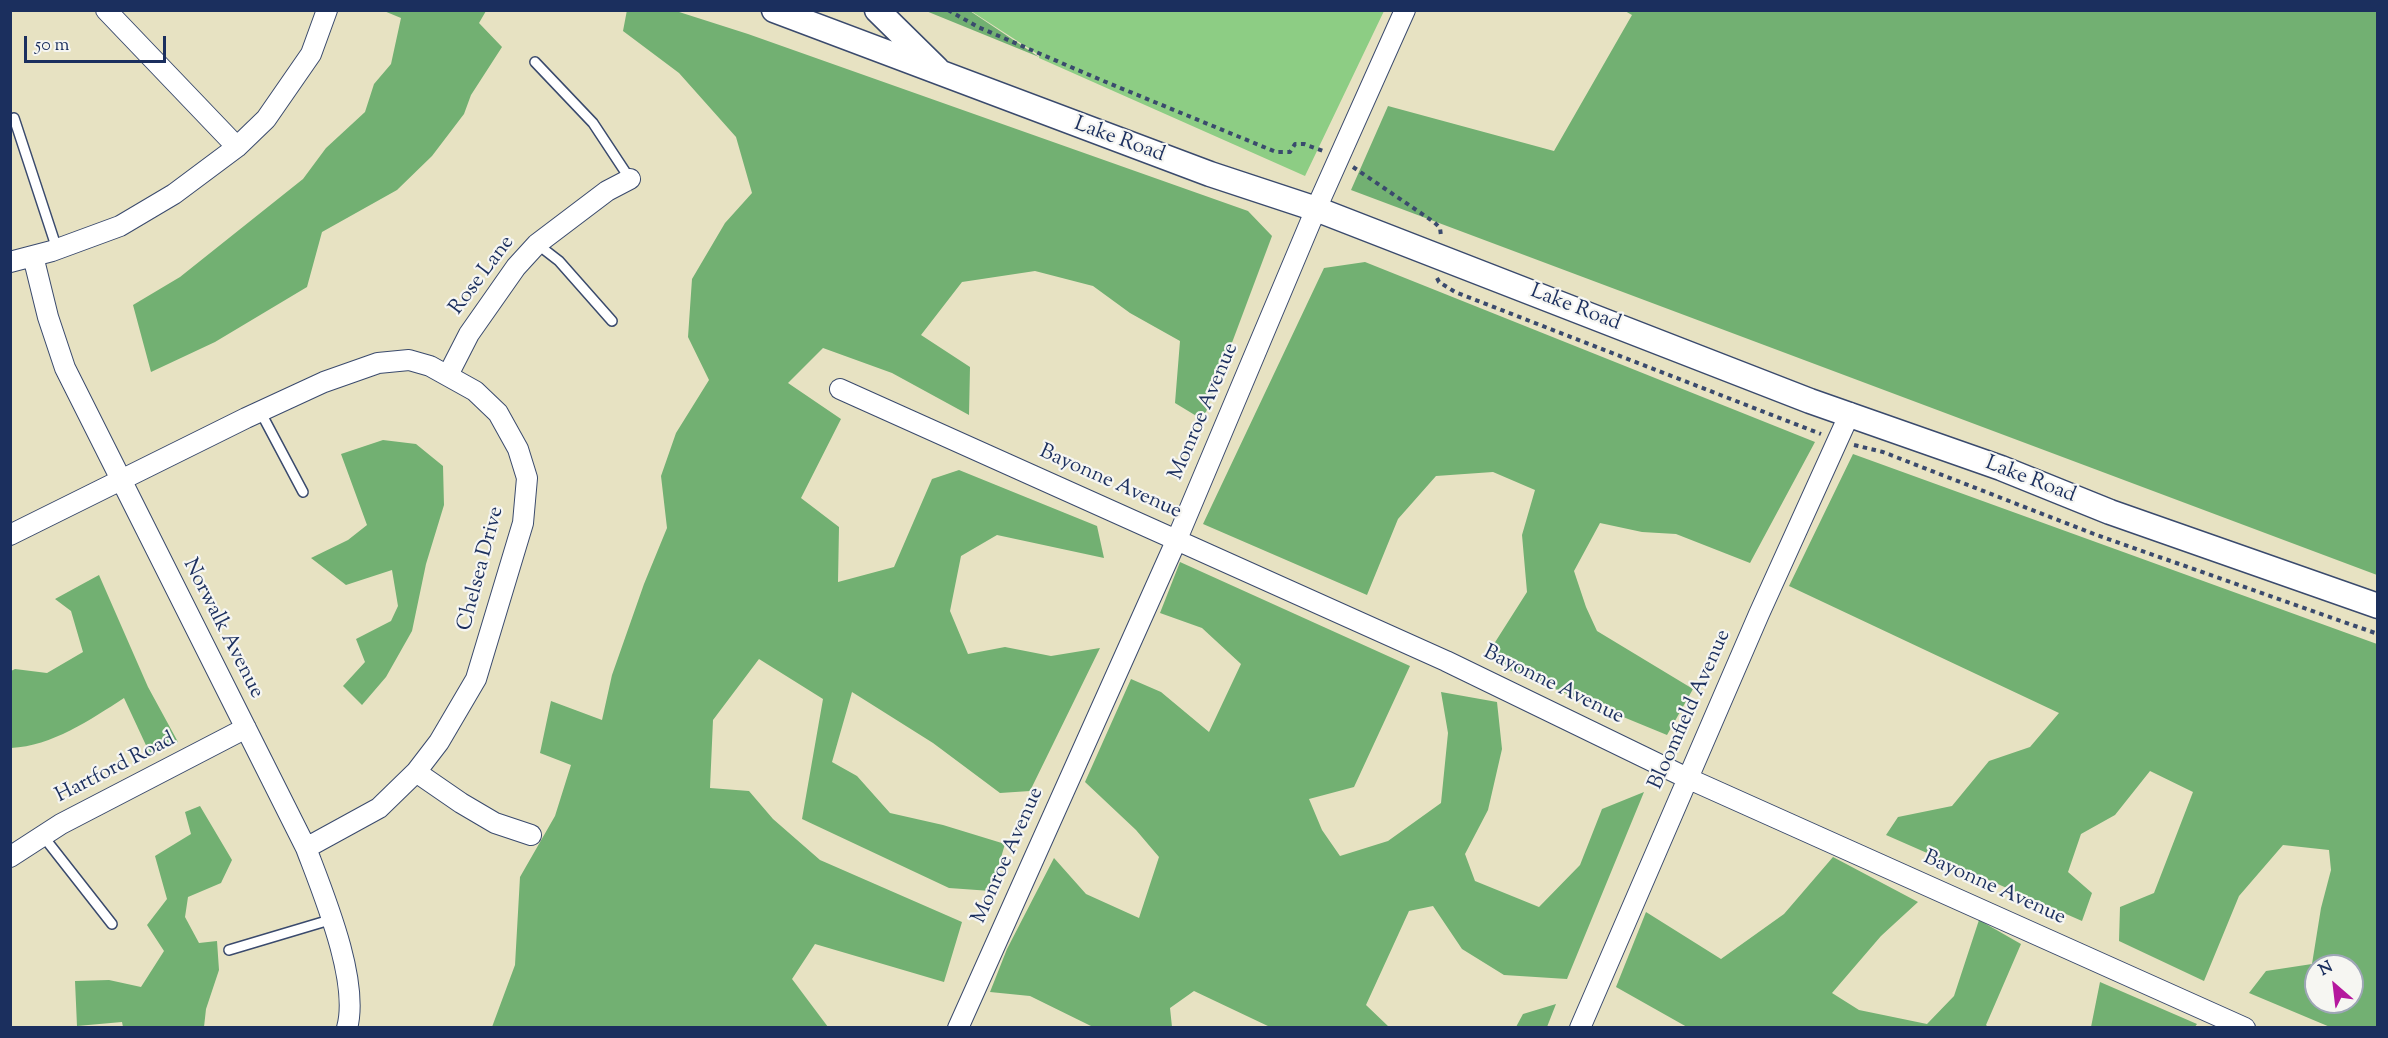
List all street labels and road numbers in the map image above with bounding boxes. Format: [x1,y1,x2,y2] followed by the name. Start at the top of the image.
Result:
[1070,113,1168,169] street label: Lake Road
[445,231,521,321] street label: Rose Lane
[1526,280,1624,338] street label: Lake Road
[1165,340,1245,484] street label: Monroe Avenue
[1035,440,1185,526] street label: Bayonne Avenue
[1981,452,2079,510] street label: Lake Road
[453,504,511,634] street label: Chelsea Drive
[176,555,268,703] street label: Norwalk Avenue
[1644,626,1738,794] street label: Bloomfield Avenue
[1479,641,1627,731] street label: Bayonne Avenue
[52,728,180,810] street label: Hartford Road
[968,784,1050,928] street label: Monroe Avenue
[1919,846,2069,932] street label: Bayonne Avenue

